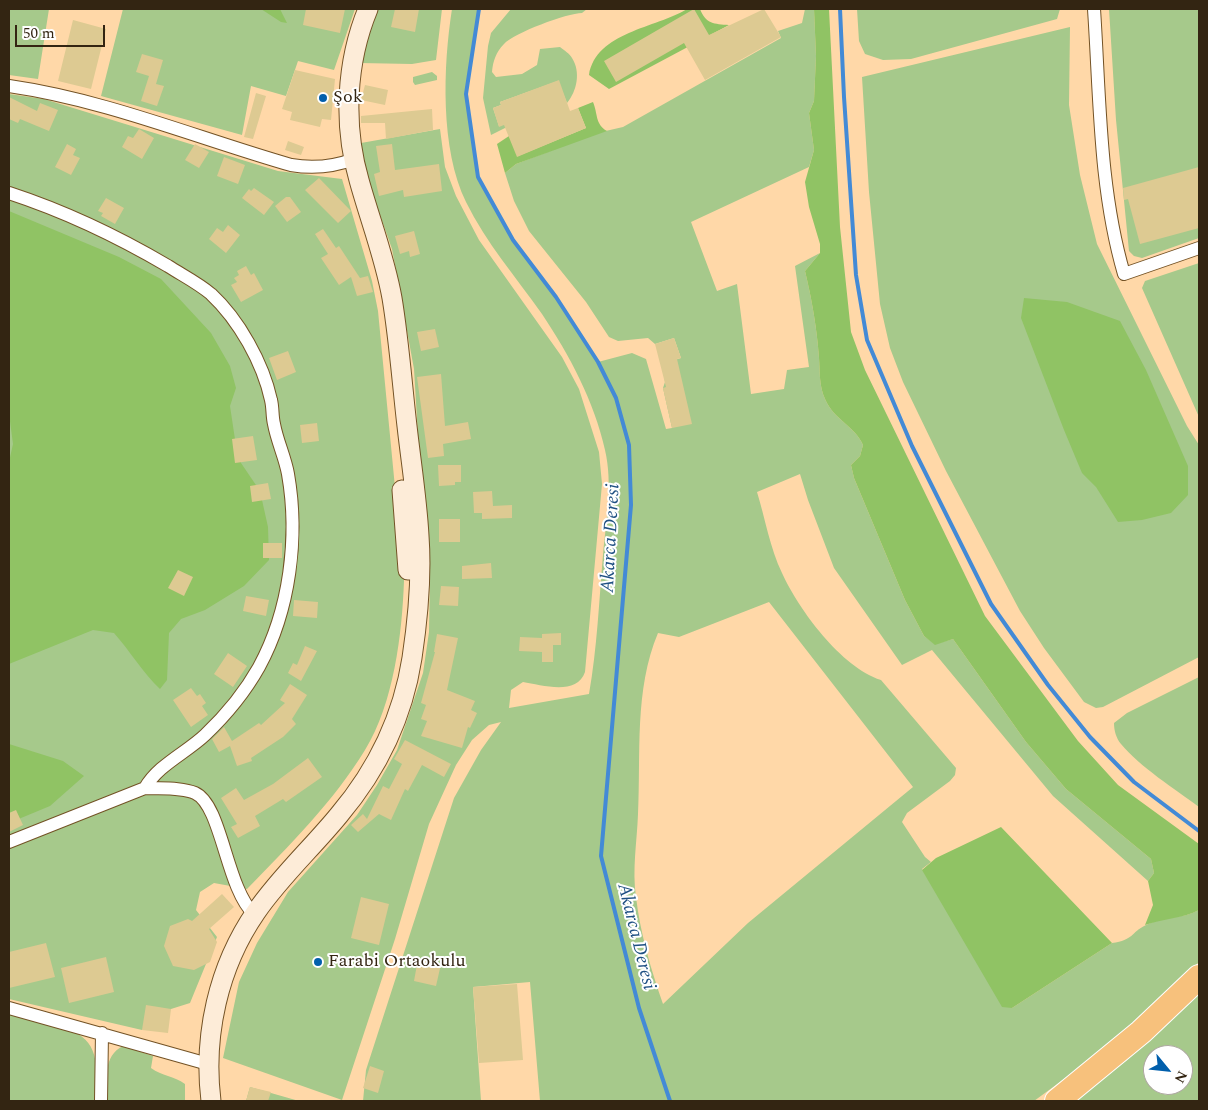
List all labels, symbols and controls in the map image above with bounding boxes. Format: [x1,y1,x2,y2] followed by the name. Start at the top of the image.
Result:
[18,15,108,47] scale bar
[23,22,55,45] text: 50 m
[333,87,363,109] place label: Şok
[317,92,329,104] marker: Şok
[598,483,626,593] water label: Akarca Deresi
[611,881,659,993] water label: Akarca Deresi
[328,951,466,973] place label: Farabi Ortaokulu
[312,956,324,968] marker: Farabi Ortaokulu
[1143,1045,1193,1095] north arrow
[1169,1067,1193,1087] text: N

